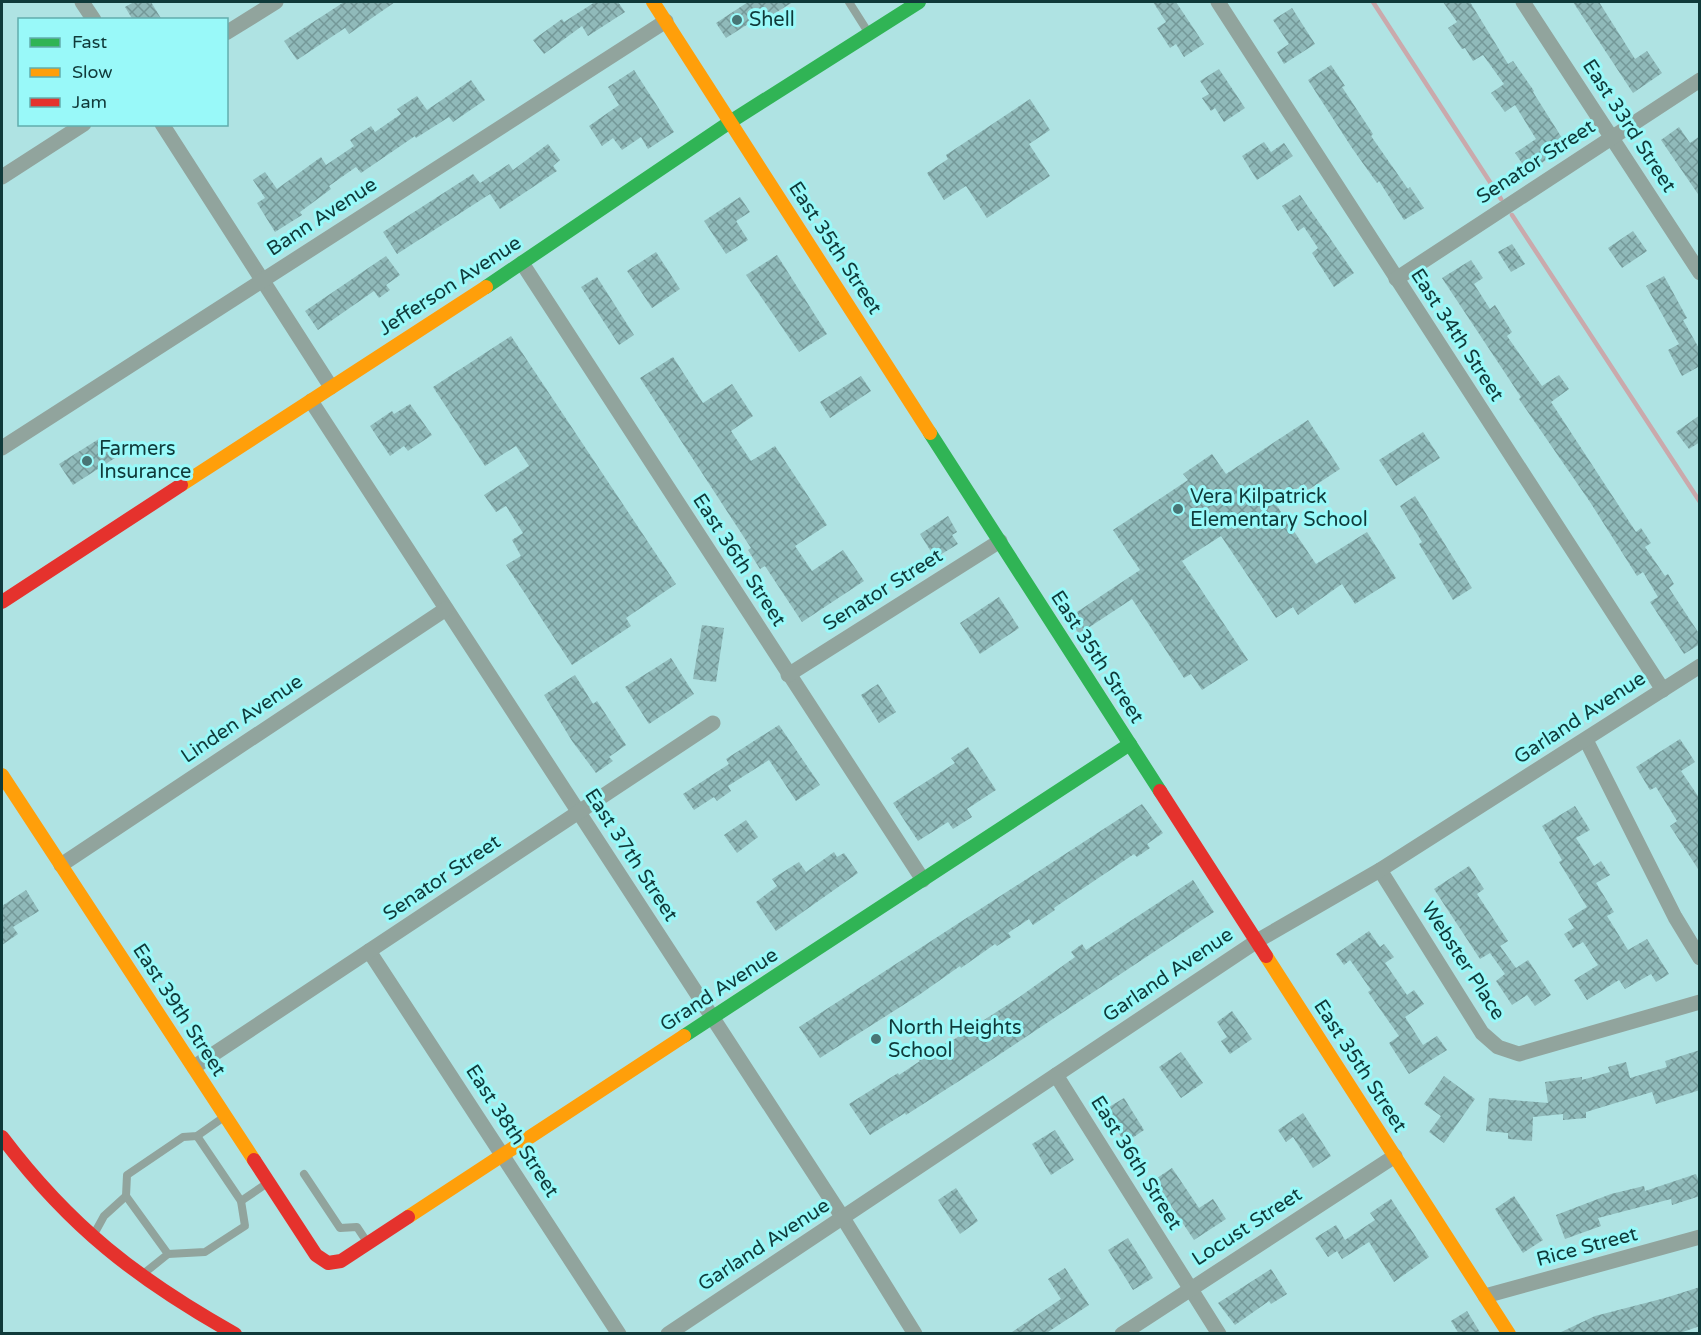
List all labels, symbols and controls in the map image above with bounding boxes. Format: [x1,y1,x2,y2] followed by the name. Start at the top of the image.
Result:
[749,8,795,32] place label: Shell
[730,13,744,27] marker: Shell
[18,18,228,126] legend
[72,31,107,53] text: Fast
[1577,55,1681,197] street label: East 33rd Street
[72,61,113,83] text: Slow
[72,91,107,113] text: Jam
[1472,115,1600,209] street label: Senator Street
[263,173,381,261] street label: Bann Avenue
[783,177,887,319] street label: East 35th Street
[374,231,526,341] street label: Jefferson Avenue
[1405,264,1509,406] street label: East 34th Street
[99,437,191,484] place label: Farmers Insurance
[80,454,94,468] marker: Farmers Insurance
[1190,485,1368,532] place label: Vera Kilpatrick Elementary School
[687,489,791,631] street label: East 36th Street
[1171,502,1185,516] marker: Vera Kilpatrick Elementary School
[819,543,948,636] street label: Senator Street
[1045,586,1149,728] street label: East 35th Street
[1510,667,1650,769] street label: Garland Avenue
[177,669,307,769] street label: Linden Avenue
[579,784,683,926] street label: East 37th Street
[379,830,506,926] street label: Senator Street
[1416,897,1510,1025] street label: Webster Place
[1098,923,1238,1027] street label: Garland Avenue
[127,939,231,1081] street label: East 39th Street
[656,943,782,1037] street label: Grand Avenue
[1308,995,1412,1137] street label: East 35th Street
[888,1016,1022,1063] place label: North Heights School
[869,1032,883,1046] marker: North Heights School
[460,1060,564,1202] street label: East 38th Street
[1085,1092,1187,1235] street label: East 36th Street
[1188,1182,1307,1271] street label: Locust Street
[694,1194,834,1296] street label: Garland Avenue
[1534,1222,1640,1272] street label: Rice Street

